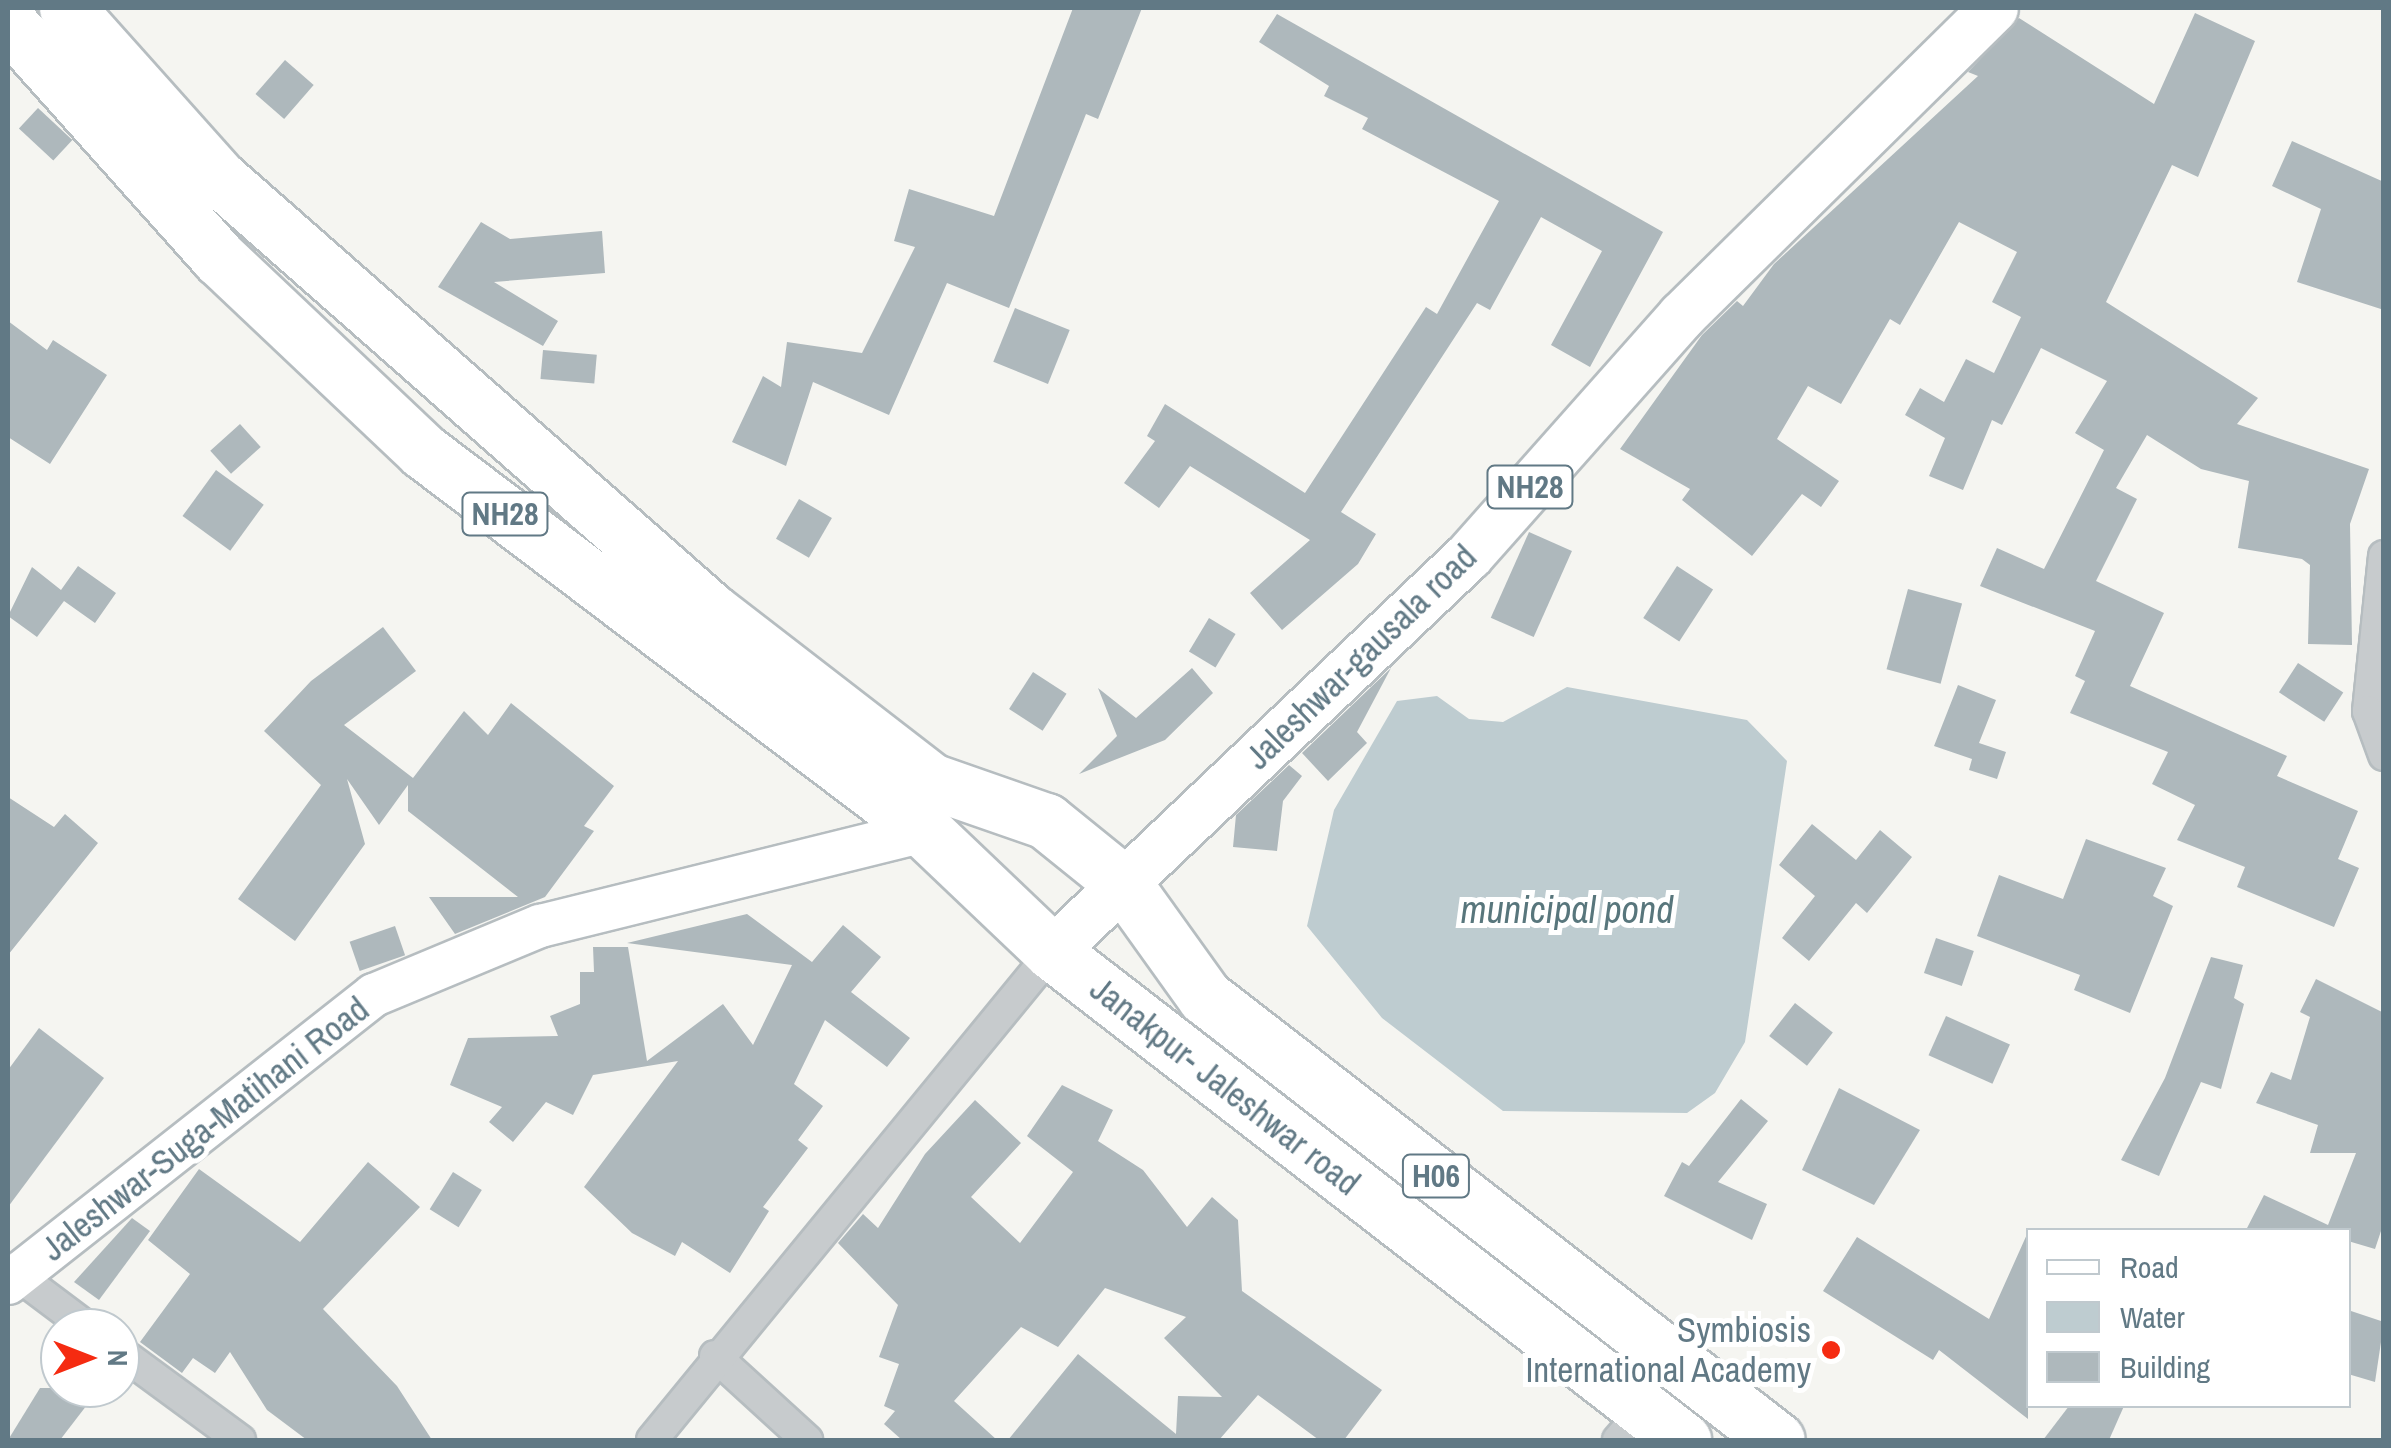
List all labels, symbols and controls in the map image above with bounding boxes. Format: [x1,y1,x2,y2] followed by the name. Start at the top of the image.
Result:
[1485,460,1575,514] road number: NH28
[460,487,550,541] road number: NH28
[1237,536,1485,778] street label: Jaleshwar-gausala road
[1460,887,1674,933] water label: municipal pond
[1082,968,1368,1204] street label: Janakpur- Jaleshwar road
[33,988,377,1270] street label: Jaleshwar-Suga-Matihani Road
[1401,1149,1471,1203] road number: H06
[2026,1228,2351,1408] legend
[2120,1247,2179,1287] text: Road
[2120,1297,2185,1337] text: Water
[40,1308,140,1408] north arrow
[1524,1309,1811,1391] place label: Symbiosis International Academy
[1820,1339,1842,1361] marker: Symbiosis International Academy
[2120,1347,2210,1387] text: Building
[99,1350,137,1366] text: N

